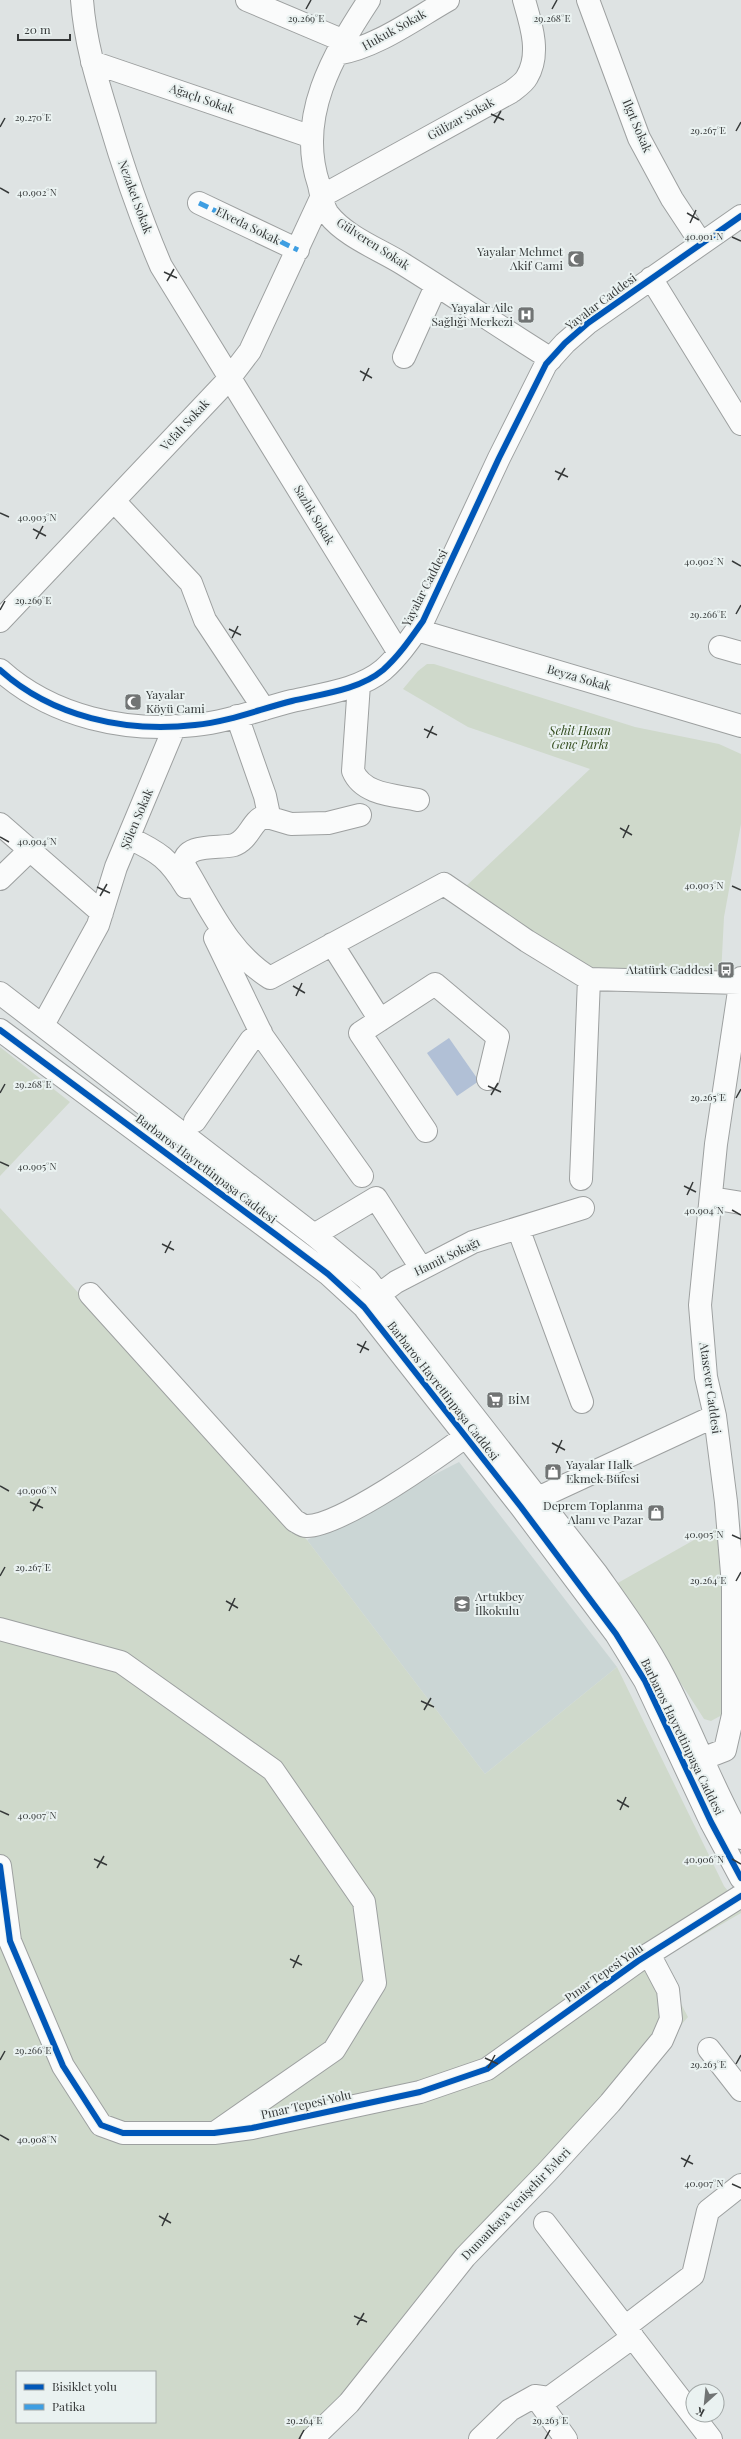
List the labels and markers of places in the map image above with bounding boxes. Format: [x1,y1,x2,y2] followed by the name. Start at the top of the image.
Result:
[476,243,564,273] place label: Yayalar Mehmet Akif Cami
[566,249,586,269] mosque icon: Yayalar Mehmet Akif Cami
[431,299,513,329] place label: Yayalar Aile Sağlığı Merkezi
[516,305,536,325] hospital icon: Yayalar Aile Sağlığı Merkezi
[145,686,205,716] place label: Yayalar Köyü Cami
[123,692,143,712] mosque icon: Yayalar Köyü Cami
[716,960,736,980] bus stop icon: Atatürk Caddesi̇
[625,961,713,977] place label: Atatürk Caddesi̇
[485,1390,505,1410] supermarket icon: BİM
[508,1391,530,1407] place label: BİM
[565,1456,640,1486] place label: Yayalar Halk Ekmek Büfesi
[543,1462,563,1482] shop icon: Yayalar Halk Ekmek Büfesi
[543,1497,644,1527] place label: Deprem Toplanma Alanı ve Pazar
[646,1503,666,1523] shop icon: Deprem Toplanma Alanı ve Pazar
[474,1588,524,1618] place label: Artukbey İlkokulu
[452,1594,472,1614] school or university icon: Artukbey İlkokulu

